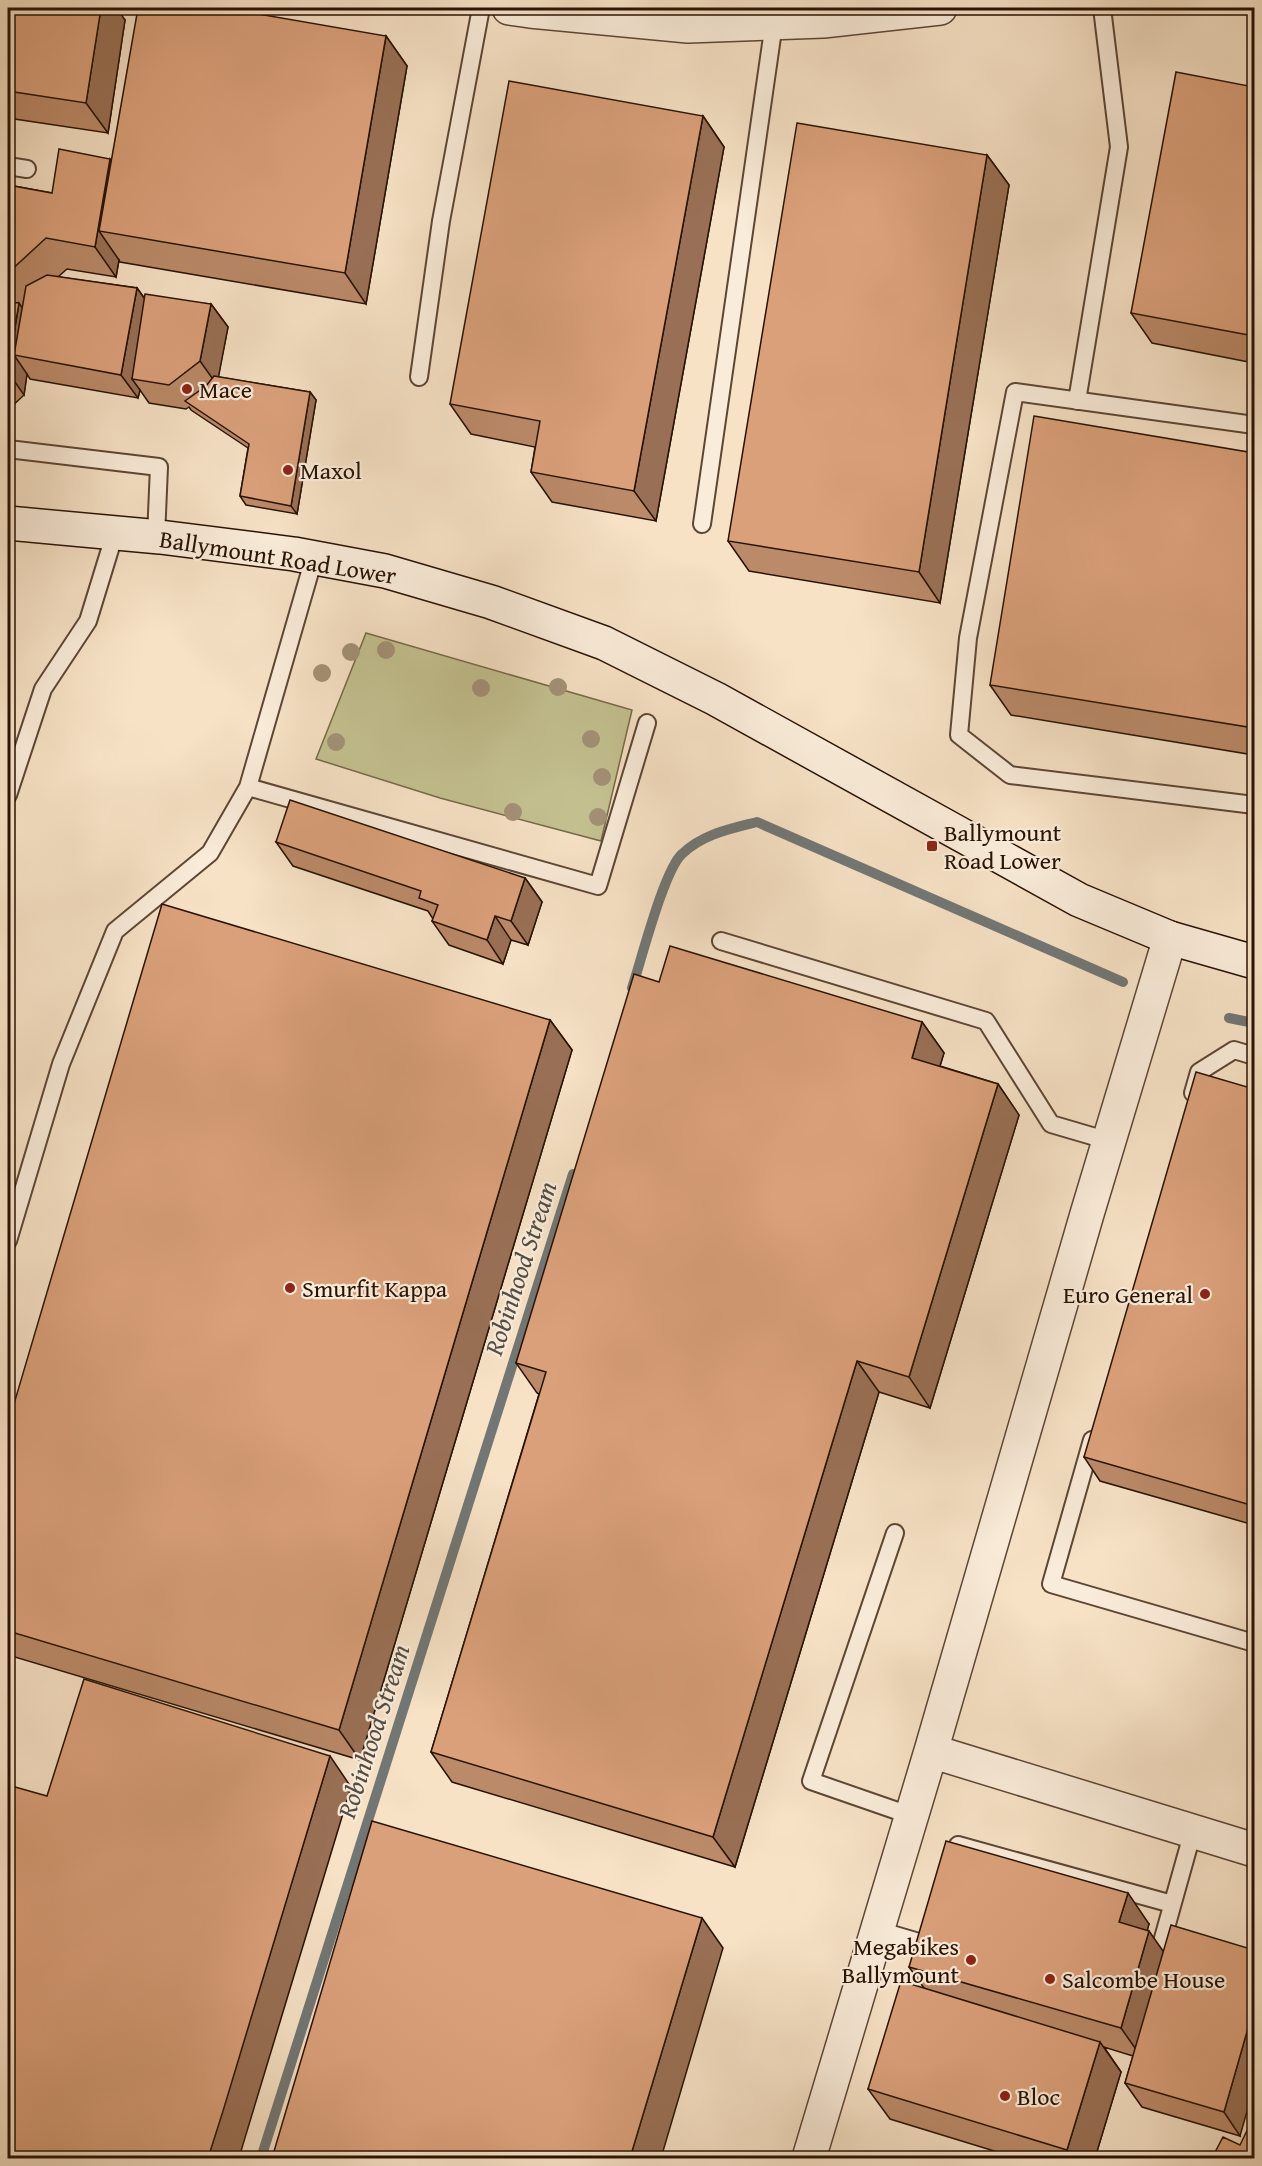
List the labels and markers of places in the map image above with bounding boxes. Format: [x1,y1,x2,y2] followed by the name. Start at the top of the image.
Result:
[199,372,252,407] place label: Mace
[180,382,194,396] marker: Mace
[300,453,362,488] place label: Maxol
[281,463,295,477] marker: Maxol
[944,815,1062,878] place label: Ballymount Road Lower
[925,839,939,853] marker: Ballymount Road Lower
[302,1271,448,1306] place label: Smurfit Kappa
[1063,1277,1193,1312] place label: Euro General
[283,1281,297,1295] marker: Smurfit Kappa
[1198,1287,1212,1301] marker: Euro General
[842,1929,960,1992] place label: Megabikes Ballymount
[964,1953,978,1967] marker: Megabikes Ballymount
[1062,1962,1225,1997] place label: Salcombe House
[1043,1972,1057,1986] marker: Salcombe House
[1017,2079,1061,2114] place label: Bloc
[998,2089,1012,2103] marker: Bloc

